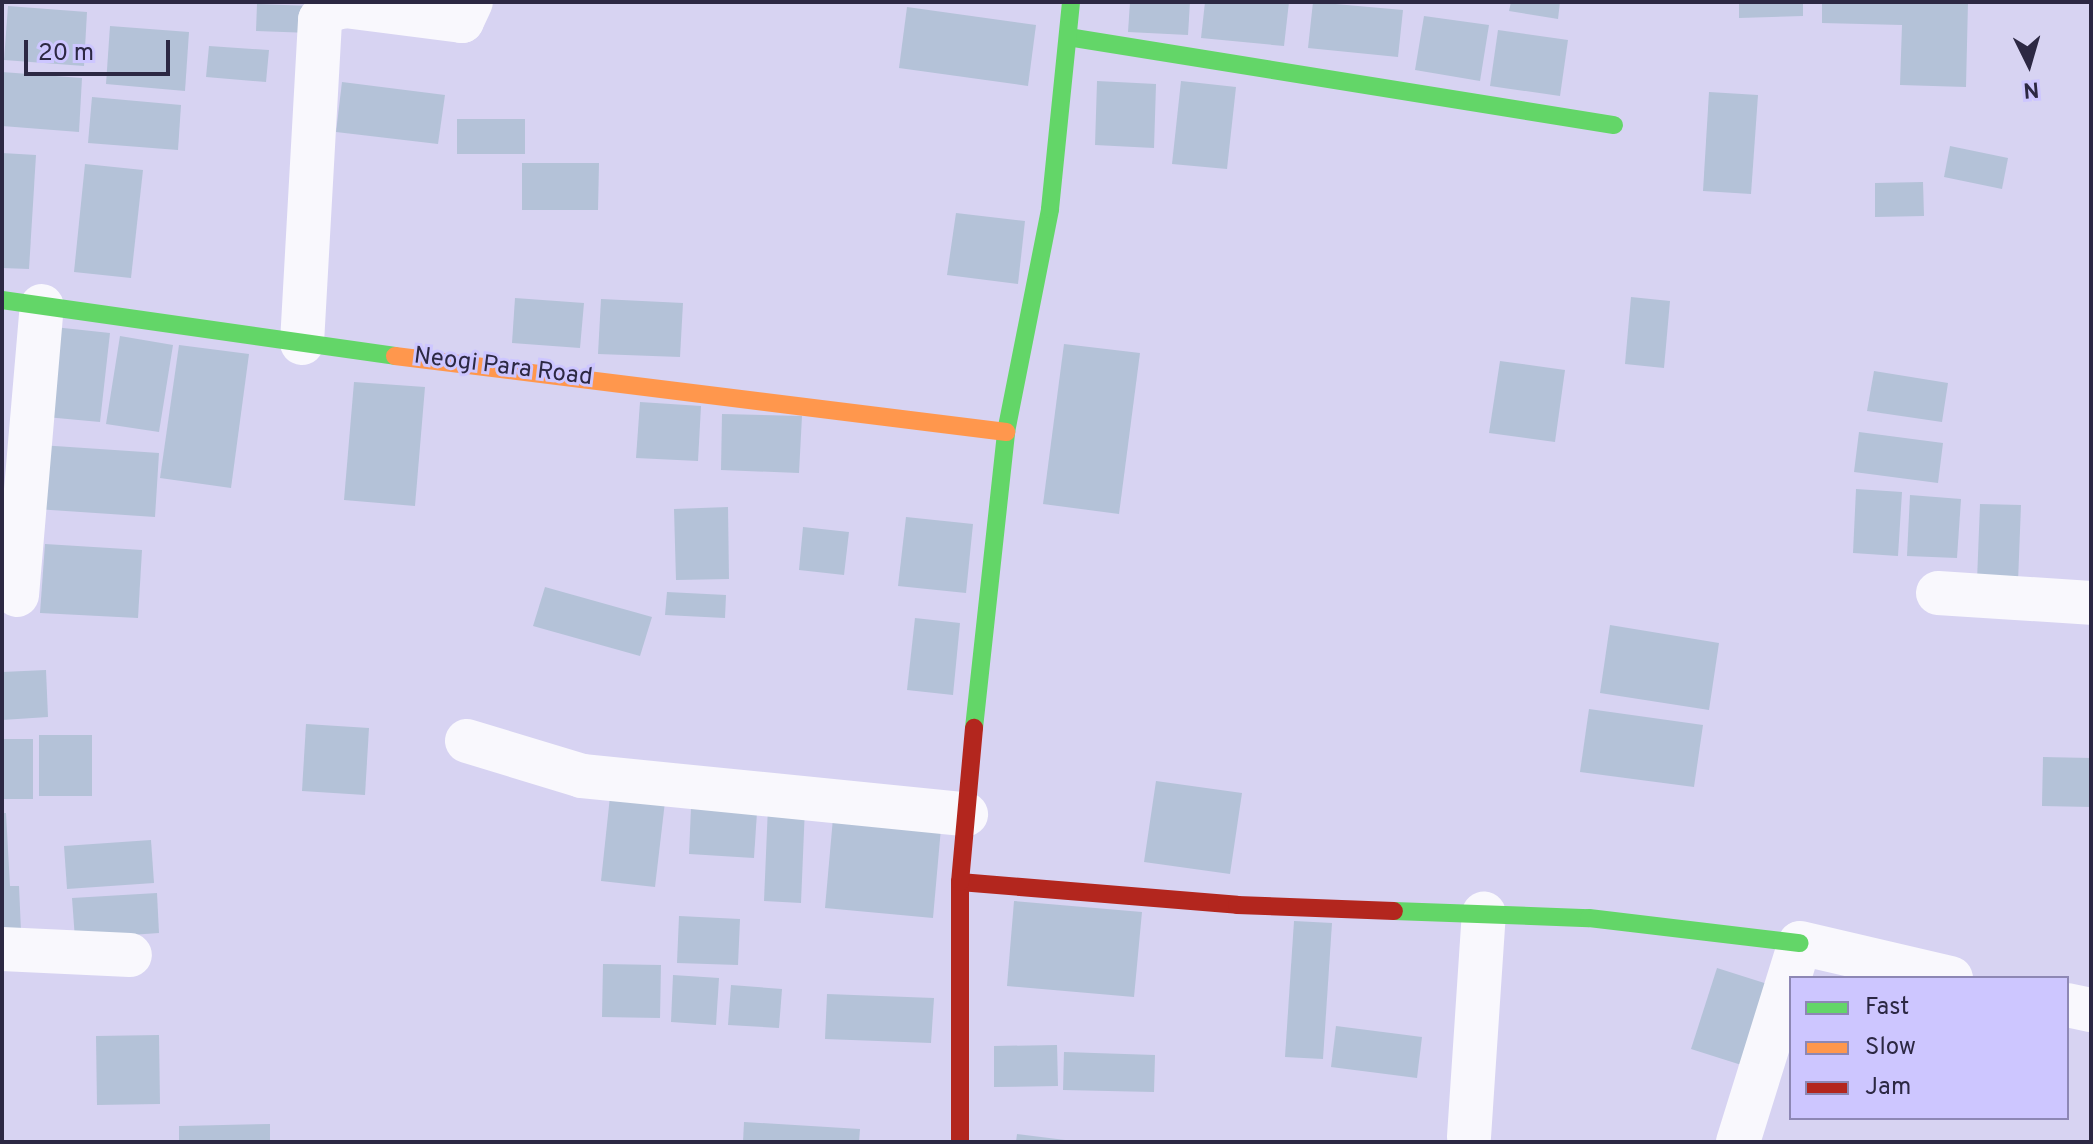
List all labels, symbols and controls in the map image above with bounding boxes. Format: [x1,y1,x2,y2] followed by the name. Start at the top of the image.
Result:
[28,24,174,74] scale bar
[1989,24,2069,104] north arrow
[38,39,94,69] text: 20 m
[2022,74,2040,103] text: N
[412,343,594,393] street label: Neogi Para Road
[1789,976,2069,1120] legend
[1865,993,1909,1023] text: Fast
[1865,1033,1916,1063] text: Slow
[1865,1073,1911,1103] text: Jam

